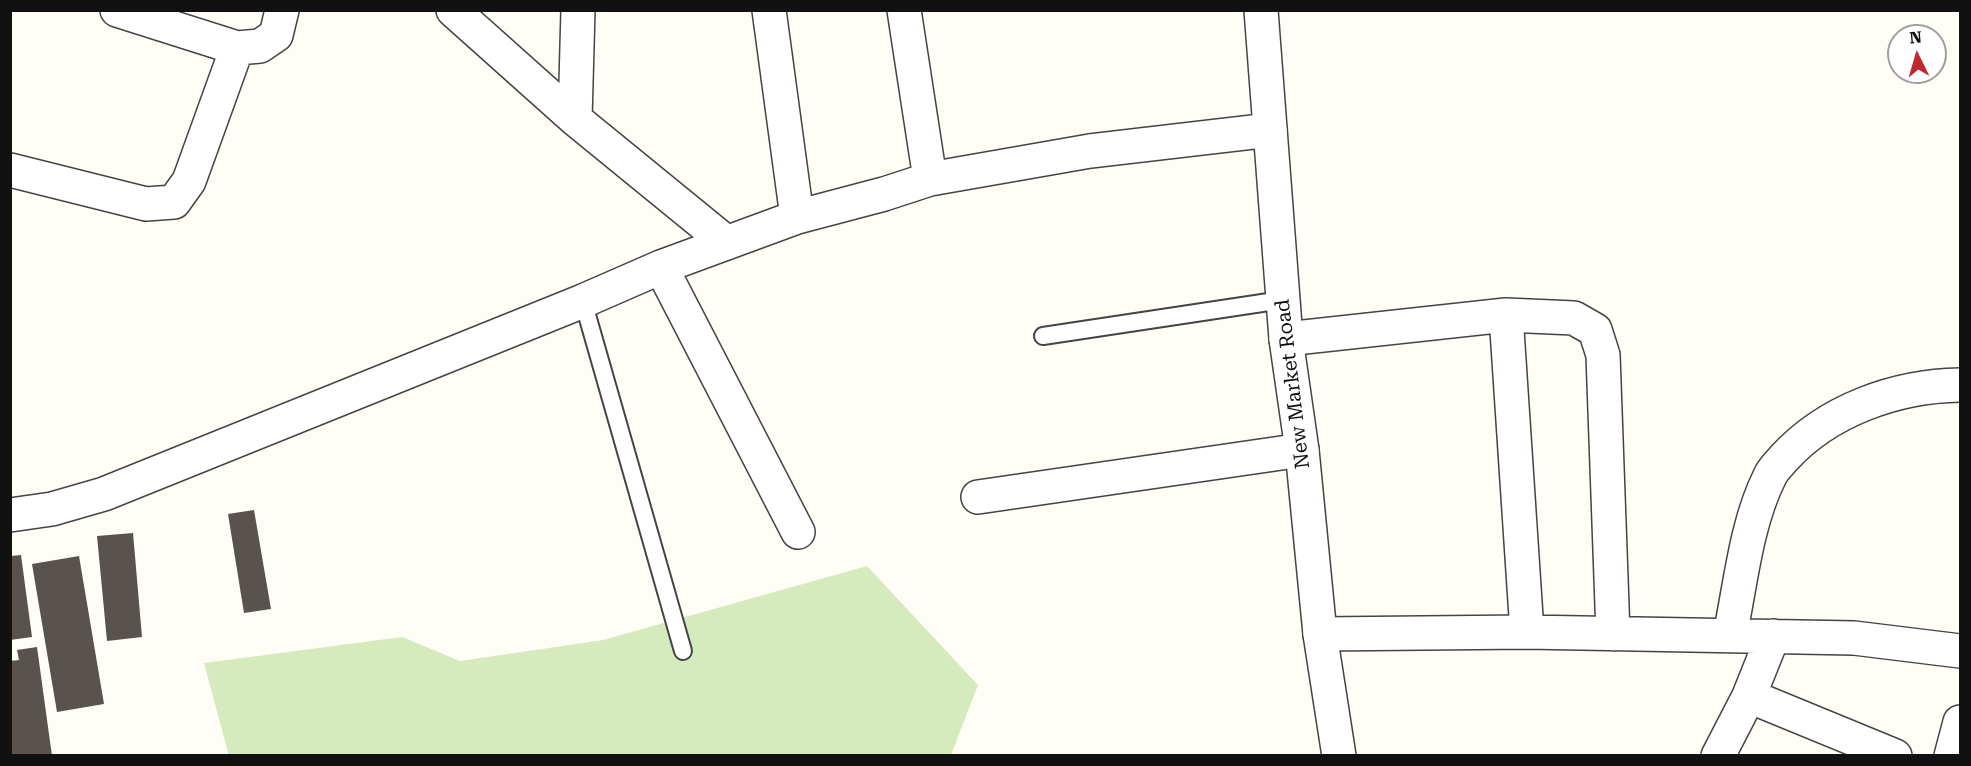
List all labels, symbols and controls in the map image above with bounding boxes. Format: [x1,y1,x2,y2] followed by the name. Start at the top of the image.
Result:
[1887,24,1947,84] north arrow
[1909,28,1923,48] text: N
[1271,298,1315,470] street label: New Market Road

